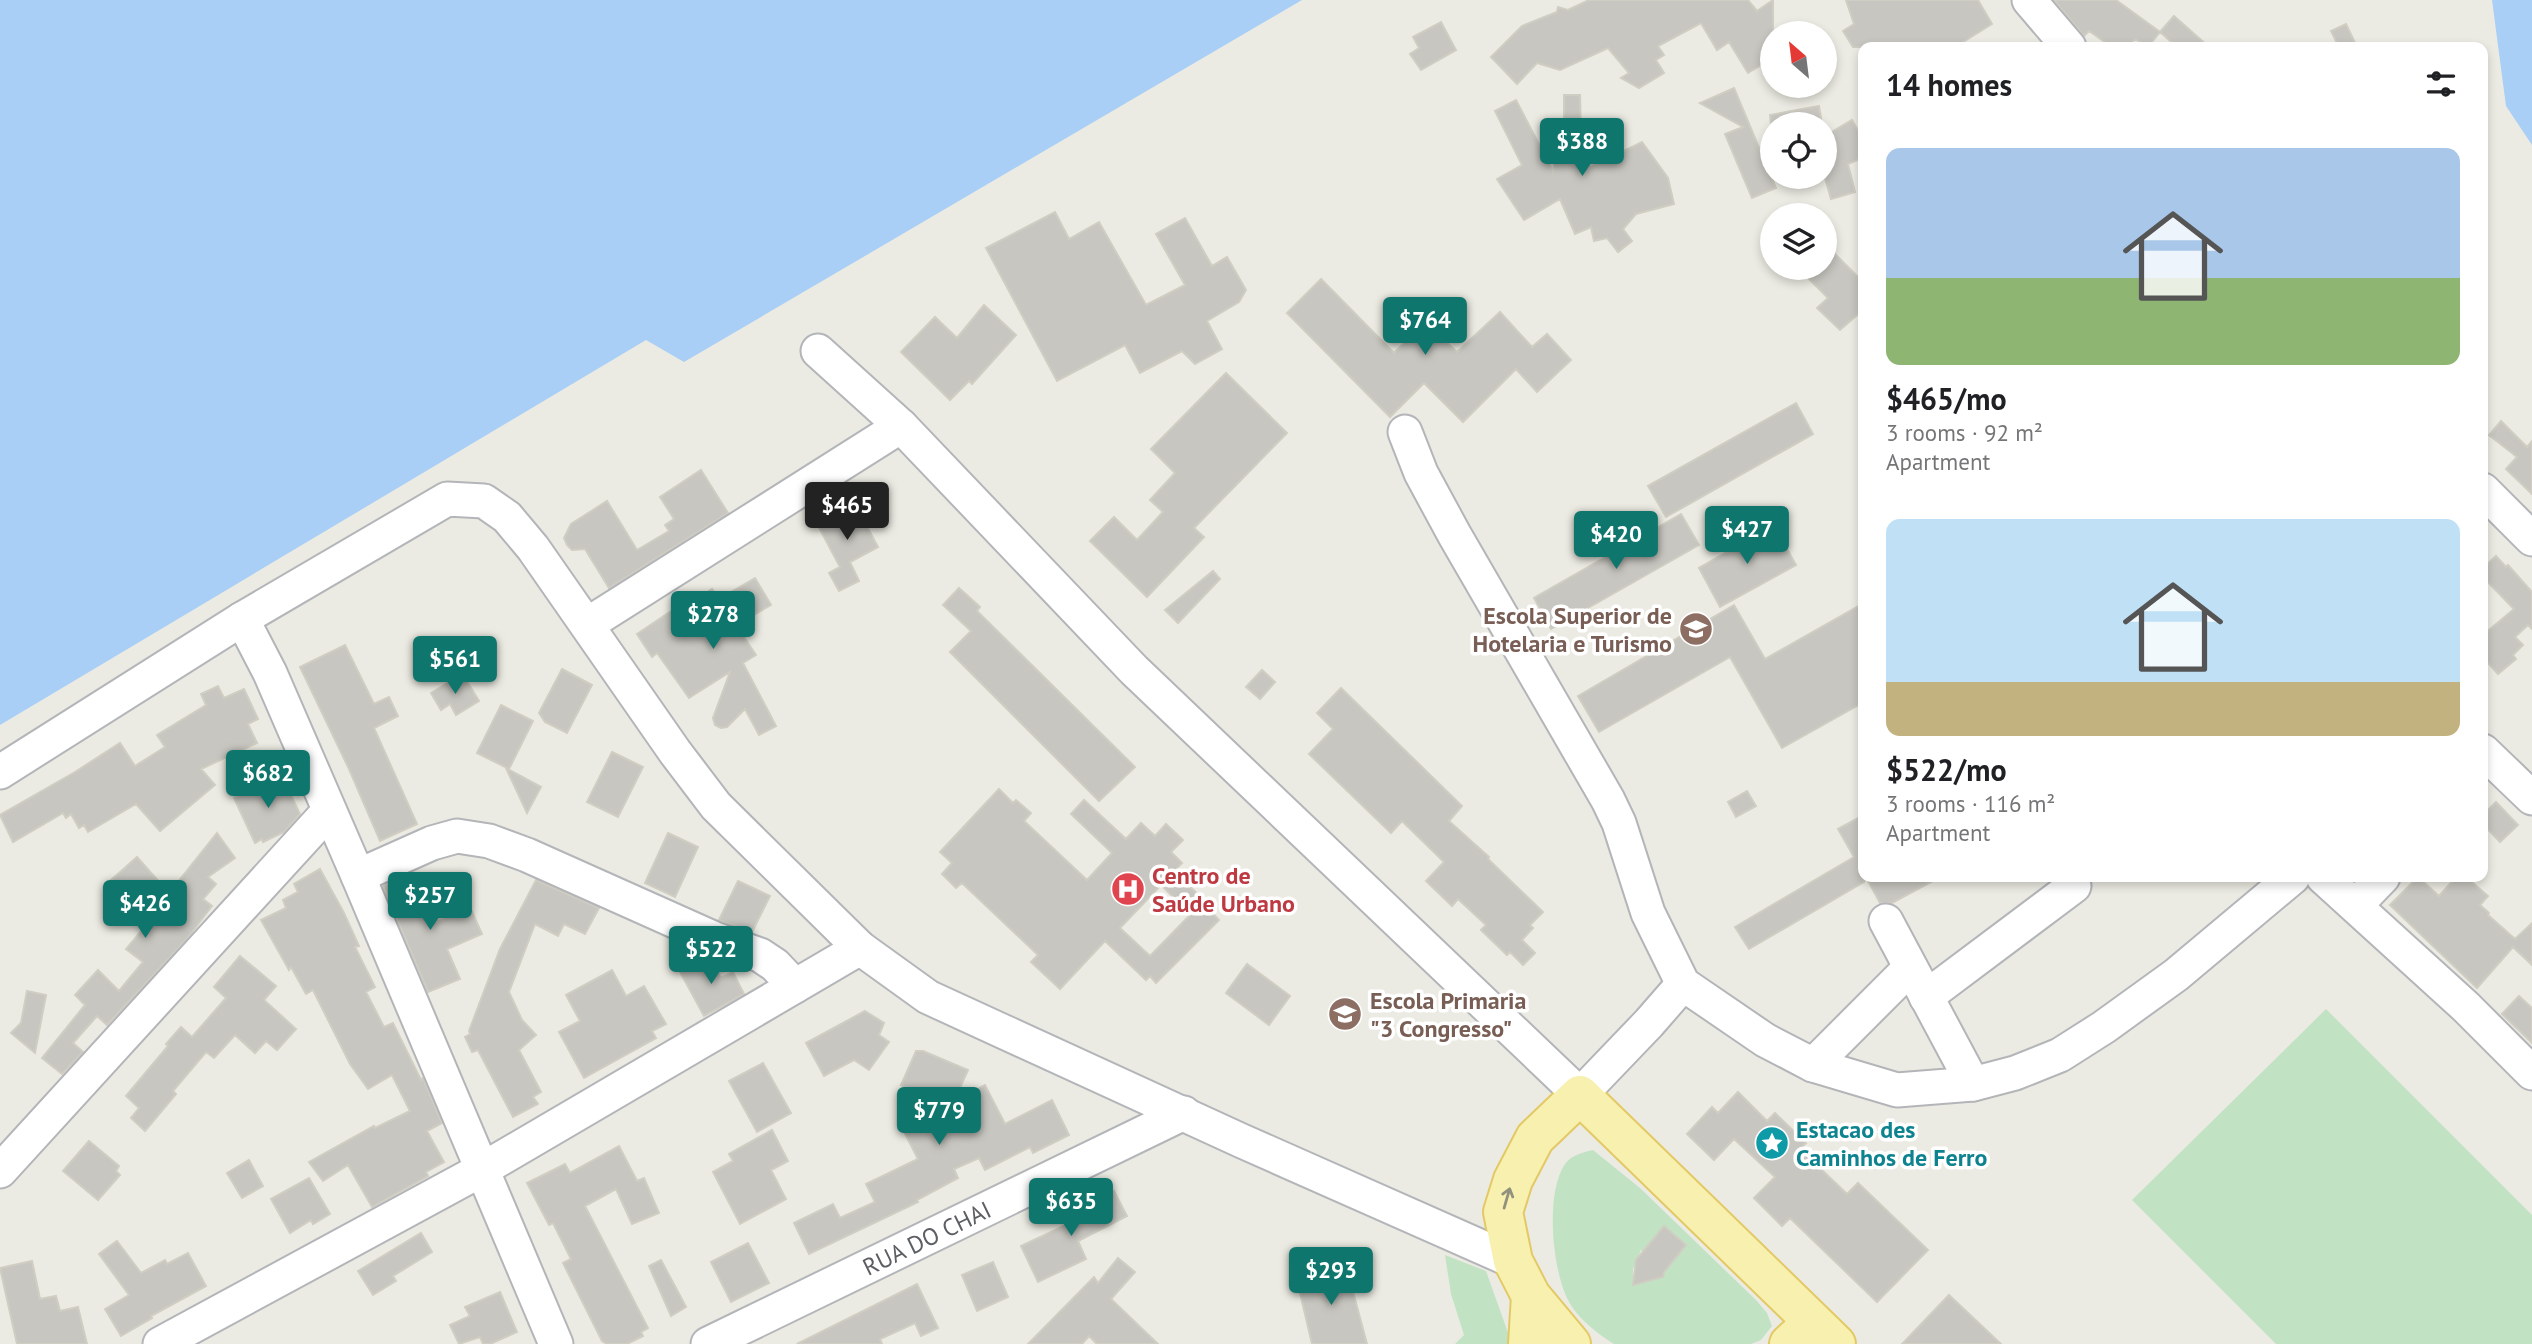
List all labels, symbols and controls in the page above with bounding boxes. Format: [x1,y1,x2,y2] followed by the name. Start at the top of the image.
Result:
[1760,21,1838,98] north arrow
[1760,21,1837,280] map controls
[1886,65,2012,104] text: 14 homes
[2422,65,2460,103] icon: filters
[1760,112,1837,189] button: locate
[1541,118,1623,178] pin: $388
[1556,126,1608,155] text: $388
[2110,193,2236,319] icon: home
[1760,203,1837,280] button: layers
[1384,298,1466,357] pin: $764
[1399,305,1451,334] text: $764
[1886,379,2007,418] text: $465/mo
[1886,418,2043,447] text: 3 rooms · 92 m²
[1886,447,1990,476] text: Apartment
[806,482,888,542] pin: $465
[821,490,873,519] text: $465
[1706,506,1788,566] pin: $427
[1575,512,1657,571] pin: $420
[1721,514,1773,543] text: $427
[1590,519,1642,548] text: $420
[2110,564,2236,690] icon: home
[672,592,754,651] pin: $278
[687,599,739,628] text: $278
[1473,600,1672,659] place label: Escola Superior de Hotelaria e Turismo
[1677,610,1715,648] school or university icon: Escola Superior de Hotelaria e Turismo
[414,636,496,696] pin: $561
[429,644,481,673] text: $561
[227,750,309,810] pin: $682
[1886,750,2007,789] text: $522/mo
[242,758,294,787] text: $682
[1886,789,2055,818] text: 3 rooms · 116 m²
[1886,818,1990,847] text: Apartment
[1152,860,1295,919] place label: Centro de Saúde Urbano
[1109,870,1147,908] hospital icon: Centro de Saúde Urbano
[389,872,471,932] pin: $257
[104,880,186,940] pin: $426
[404,880,456,909] text: $257
[119,888,171,917] text: $426
[670,926,752,986] pin: $522
[685,934,737,963] text: $522
[1370,985,1526,1044] place label: Escola Primaria "3 Congresso"
[1326,995,1364,1033] school or university icon: Escola Primaria "3 Congresso"
[898,1088,980,1147] pin: $779
[913,1095,965,1124] text: $779
[1796,1114,1988,1173] place label: Estacao des Caminhos de Ferro
[1753,1124,1791,1162] place icon: Estacao des Caminhos de Ferro
[1030,1178,1112,1238] pin: $635
[1045,1186,1097,1215] text: $635
[1502,1187,1515,1209] one-way arrow
[857,1194,996,1282] street label: RUA DO CHAI
[1290,1248,1372,1307] pin: $293
[1305,1255,1357,1284] text: $293

